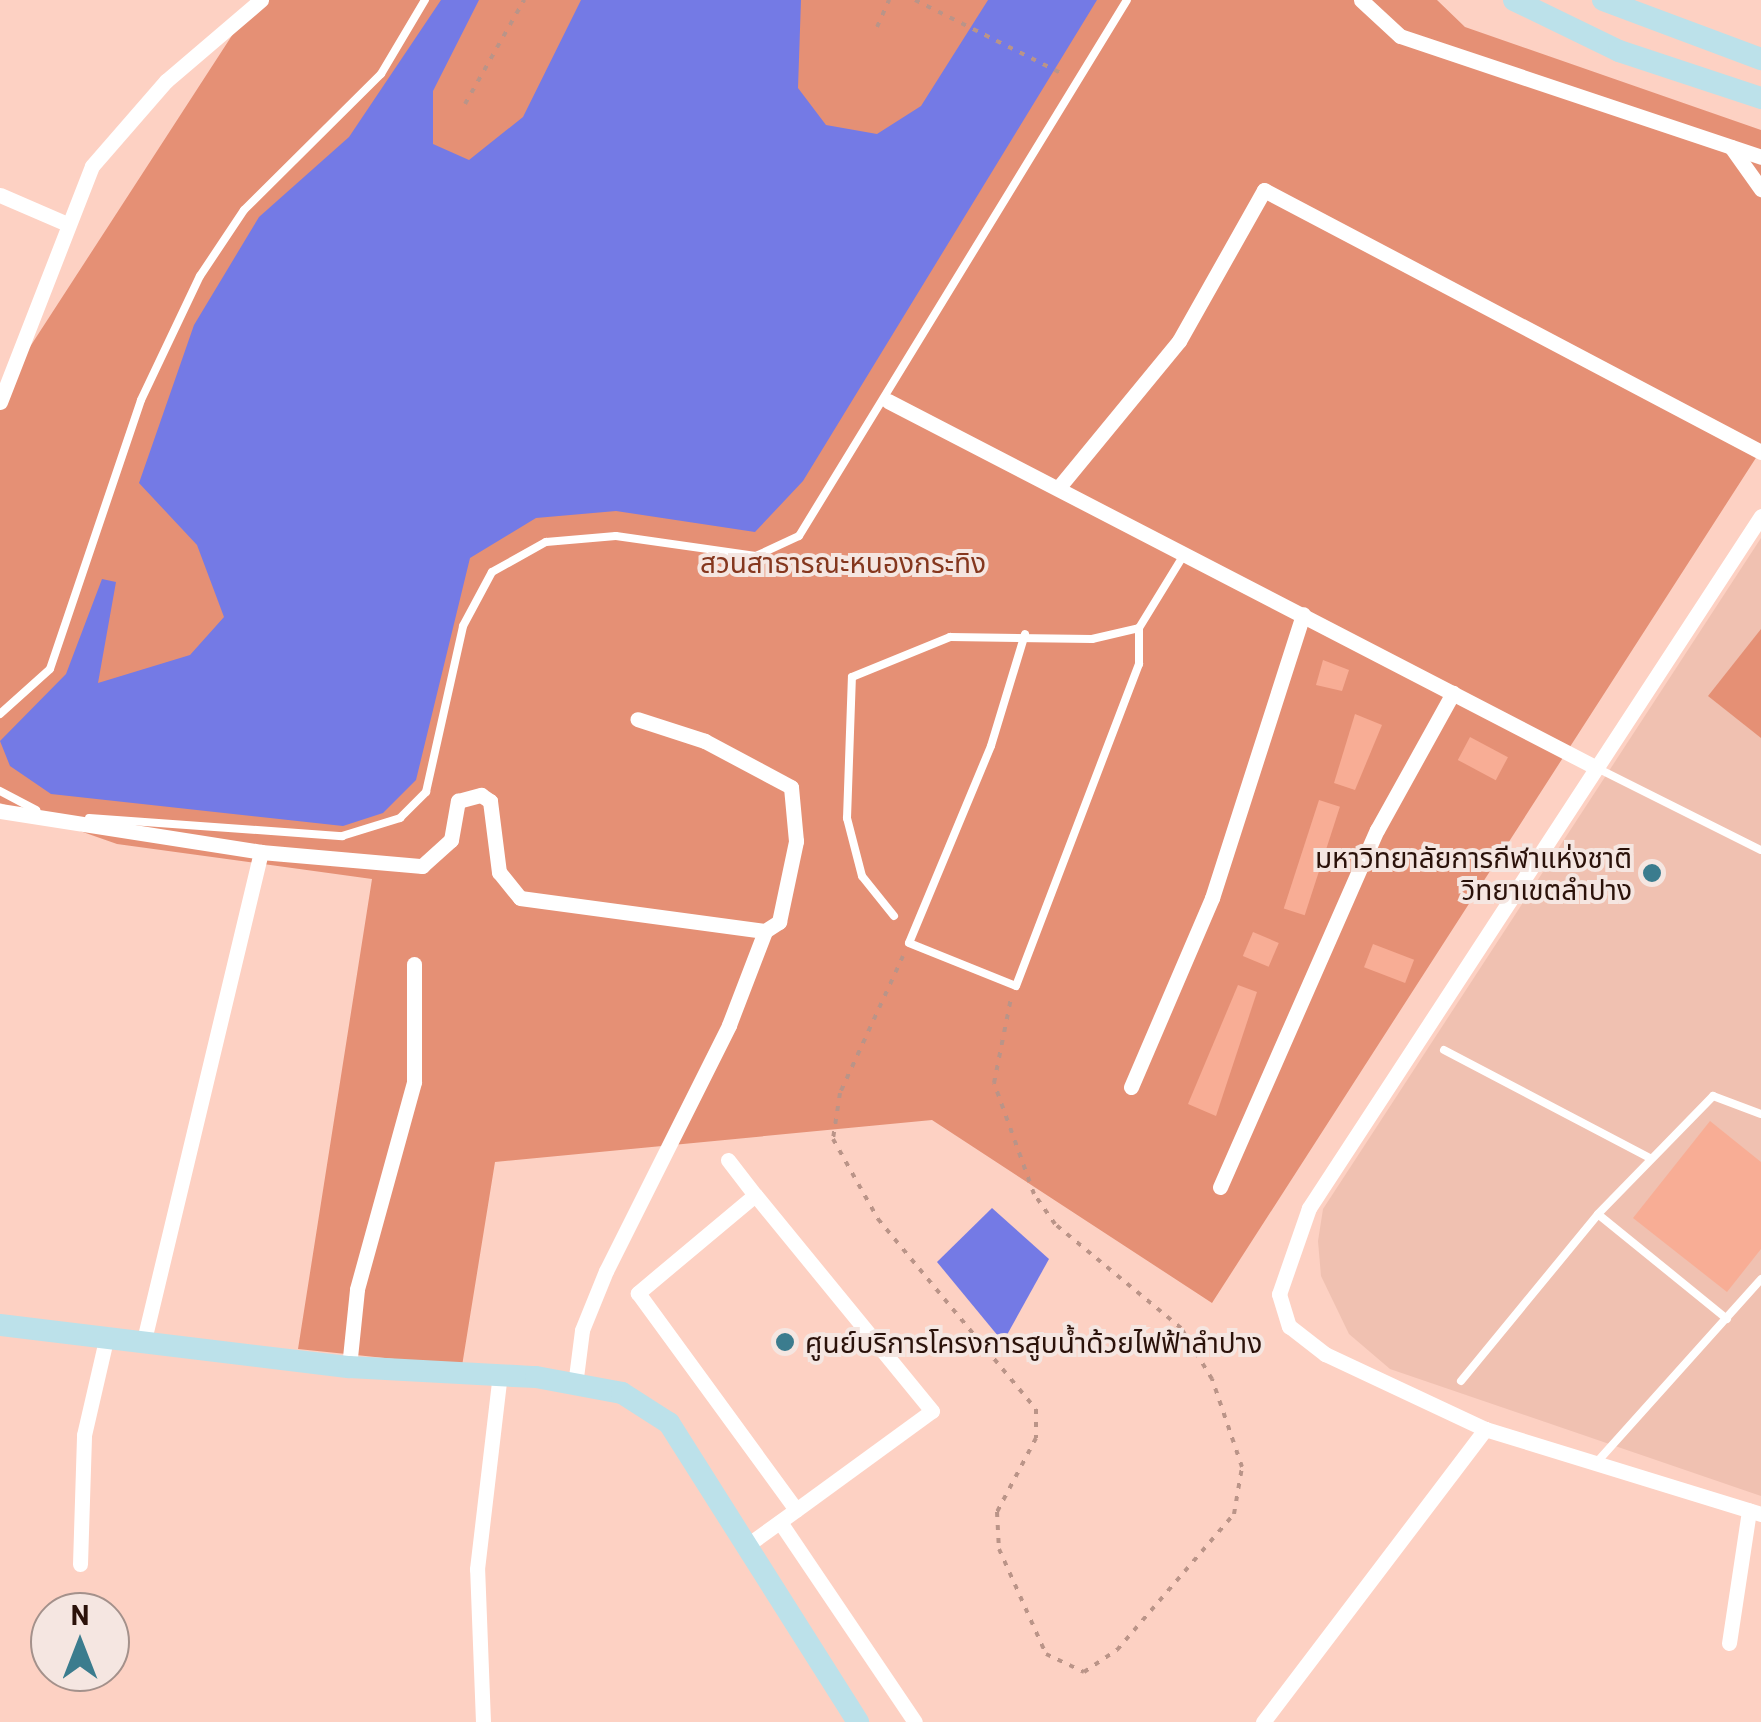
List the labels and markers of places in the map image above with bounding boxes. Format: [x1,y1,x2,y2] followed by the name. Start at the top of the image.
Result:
[1315,840,1632,906] place label: มหาวิทยาลัยการกีฬาแห่งชาติ วิทยาเขตลำปาง
[1641,862,1663,884] marker: มหาวิทยาลัยการกีฬาแห่งชาติ วิทยาเขตลำปาง
[805,1325,1262,1359] place label: ศูนย์บริการโครงการสูบน้ำด้วยไฟฟ้าลําปาง
[774,1331,796,1353] marker: ศูนย์บริการโครงการสูบน้ำด้วยไฟฟ้าลําปาง

